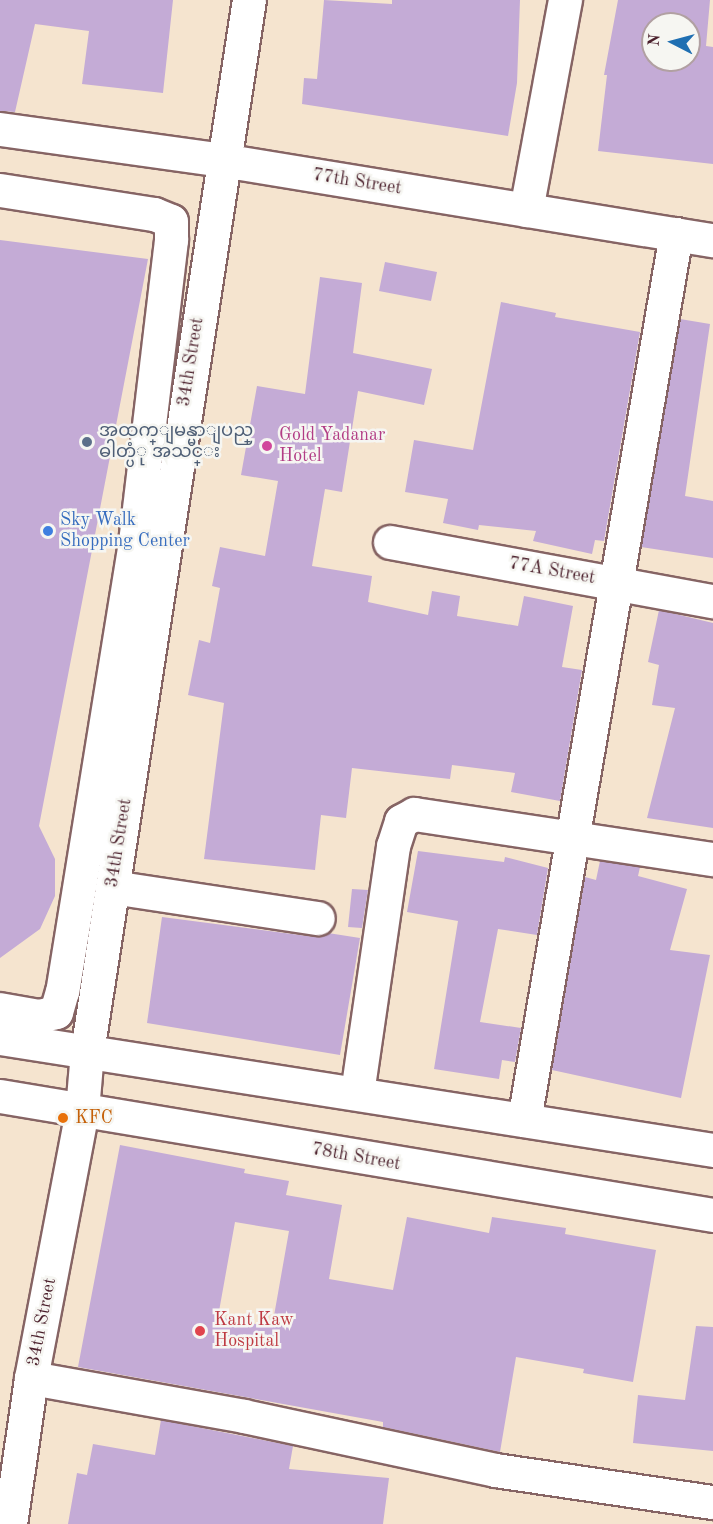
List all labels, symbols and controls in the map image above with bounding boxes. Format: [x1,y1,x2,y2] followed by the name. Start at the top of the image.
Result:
[641,12,701,72] north arrow
[646,33,664,47] text: N
[311,164,403,200] street label: 77th Street
[173,316,209,408] street label: 34th Street
[99,421,253,464] place label: အထက္ျမန္မာျပည္ ဓါတ္ပံု အသင္း
[279,425,385,468] place label: Gold Yadanar Hotel
[80,435,94,449] marker: အထက္ျမန္မာျပည္ ဓါတ္ပံု အသင္း
[260,439,274,453] marker: Gold Yadanar Hotel
[60,510,190,552] place label: Sky Walk Shopping Center
[41,524,55,538] marker: Sky Walk Shopping Center
[507,553,597,589] street label: 77A Street
[101,797,137,889] street label: 34th Street
[75,1107,113,1129] place label: KFC
[56,1111,70,1125] marker: KFC
[310,1139,402,1175] street label: 78th Street
[23,1276,61,1368] street label: 34th Street
[214,1310,294,1352] place label: Kant Kaw Hospital
[191,1322,209,1340] marker: Kant Kaw Hospital

